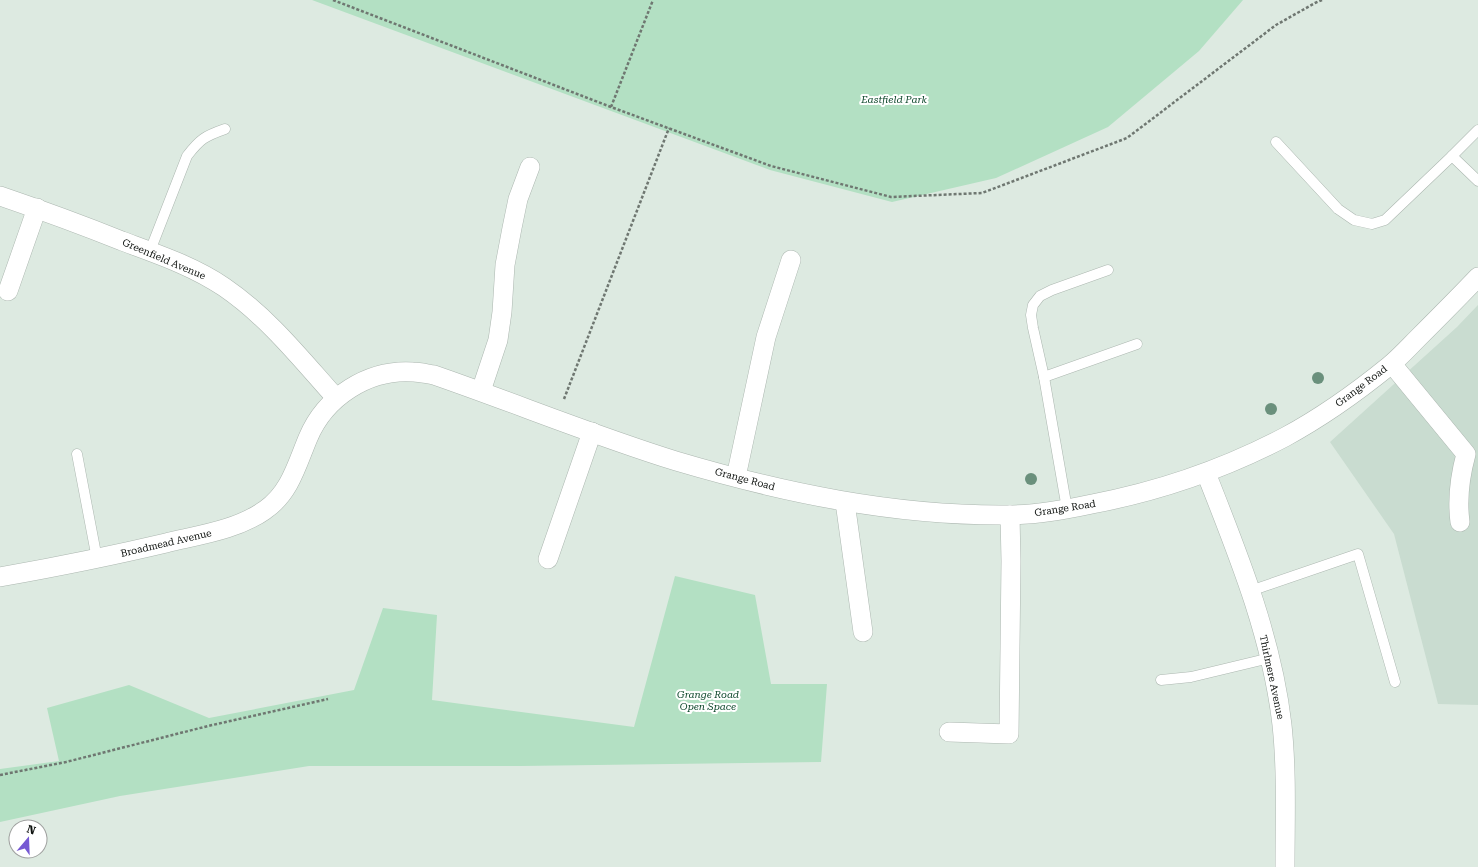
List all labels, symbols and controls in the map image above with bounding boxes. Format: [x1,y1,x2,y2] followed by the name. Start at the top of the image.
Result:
[860,94,927,105] park label: Eastfield Park
[121,236,208,282] street label: Greenfield Avenue
[1333,363,1389,409] street label: Grange Road
[714,466,777,492] street label: Grange Road
[1034,498,1097,518] street label: Grange Road
[119,527,213,559] street label: Broadmead Avenue
[1258,634,1286,721] street label: Thirlmere Avenue
[677,689,739,712] park label: Grange Road Open Space
[8,819,48,859] north arrow
[25,822,38,838] text: N

